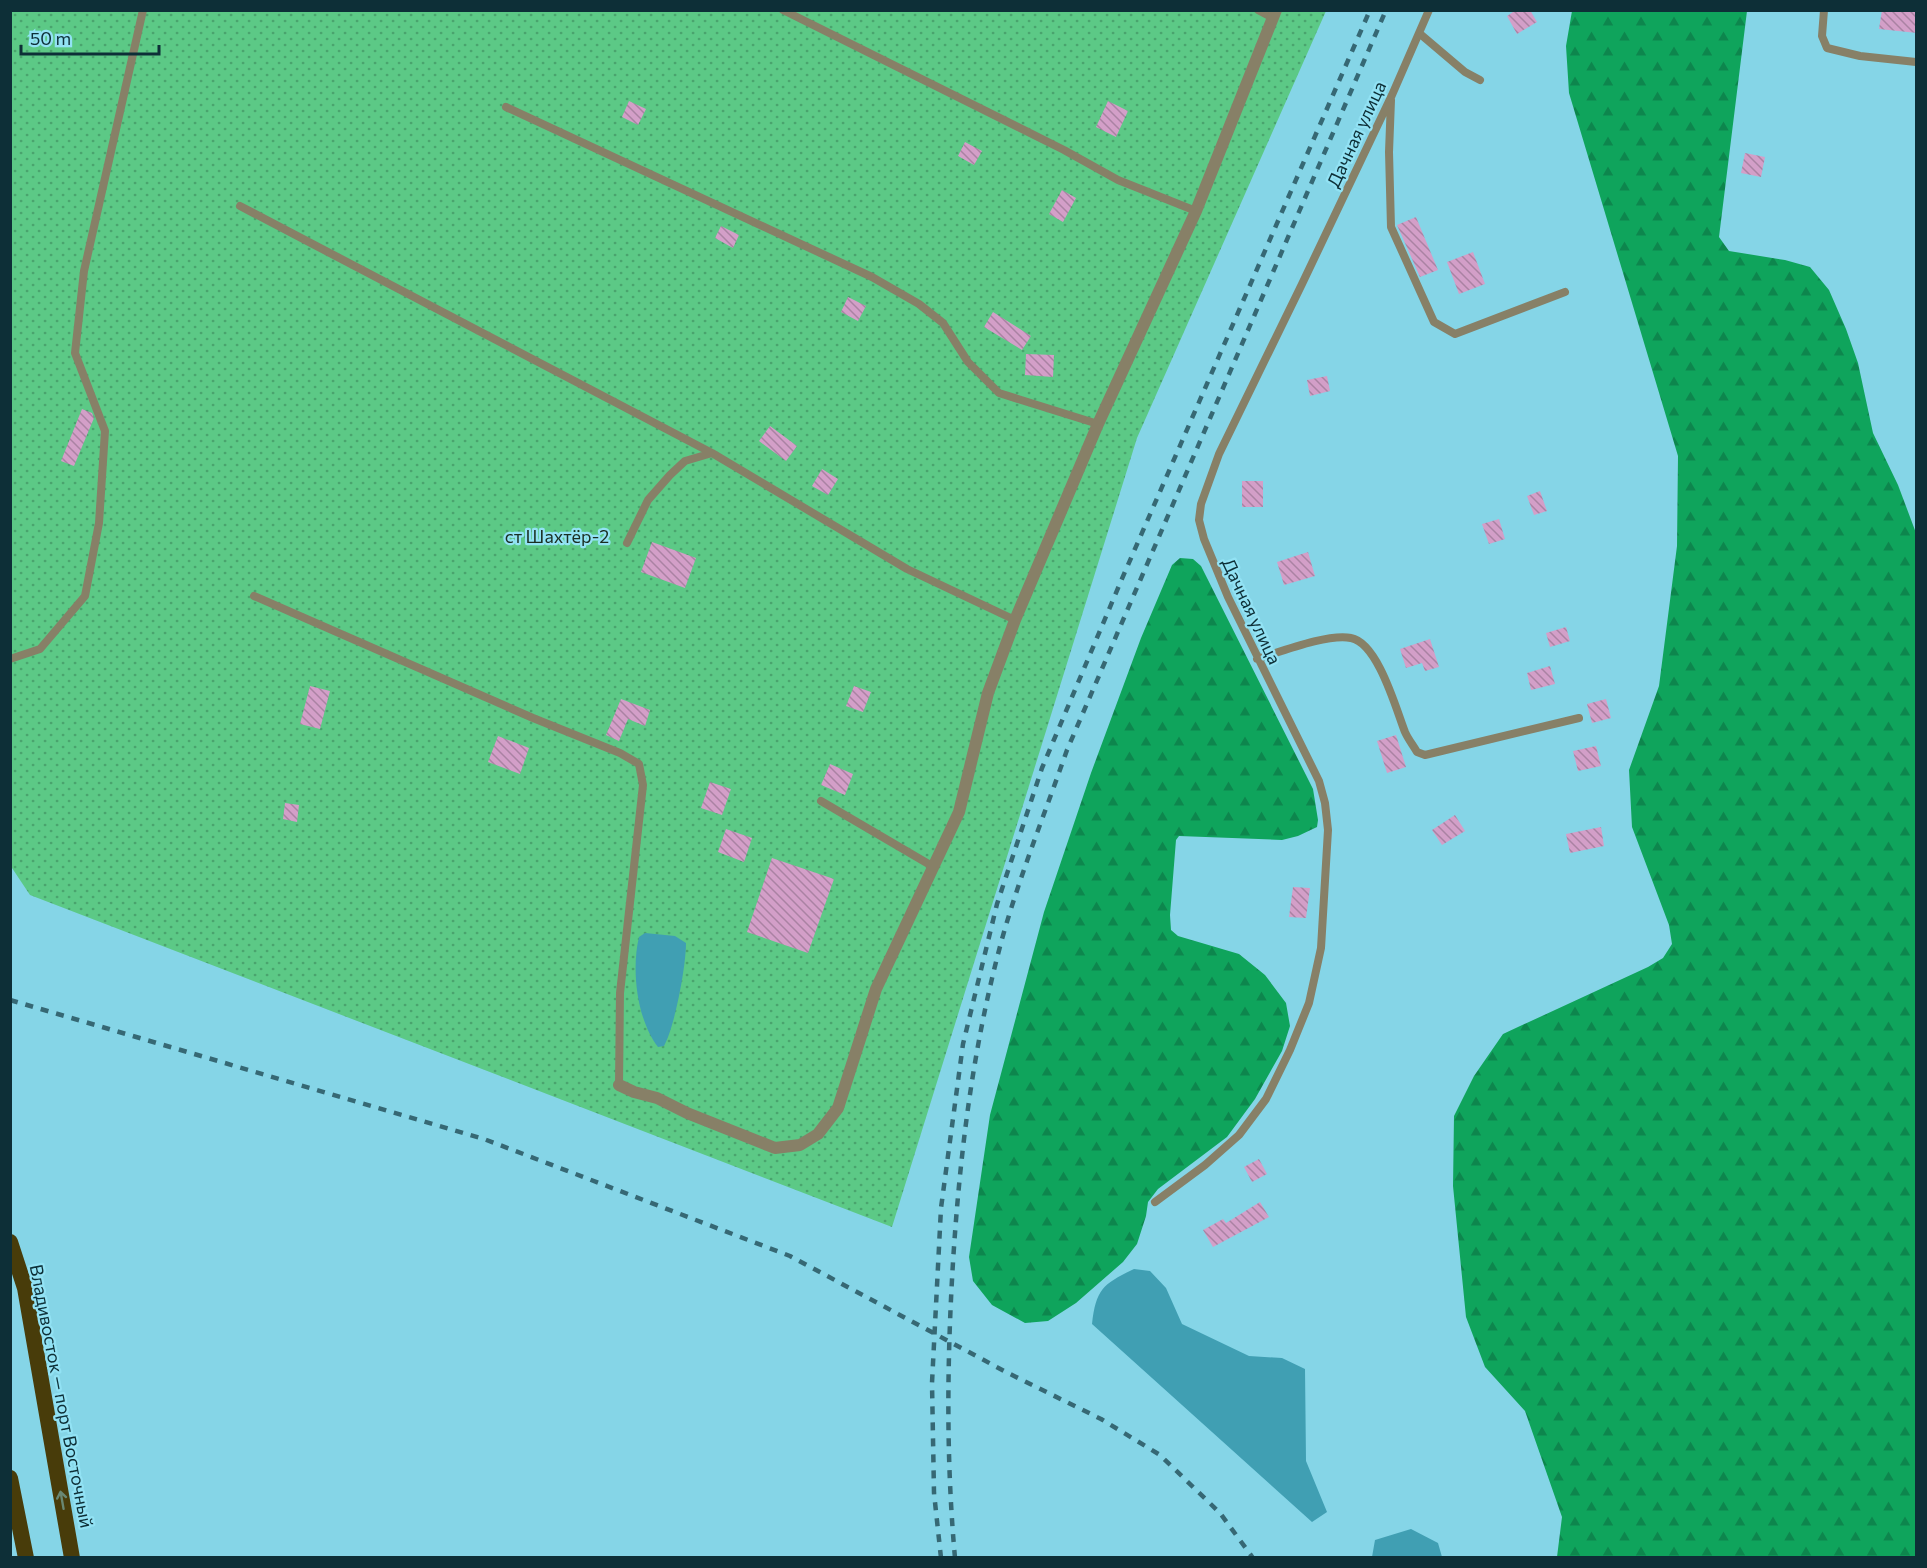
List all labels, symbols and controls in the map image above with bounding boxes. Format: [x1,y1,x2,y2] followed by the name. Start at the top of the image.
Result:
[21,18,159,56] scale bar
[30,27,71,49] text: 50 m
[1322,77,1390,191] street label: Дачная улица
[505,525,609,547] park label: ст Шахтёр-2
[1218,554,1286,668] street label: Дачная улица
[26,1262,98,1530] street label: Владивосток — порт Восточный
[56,1491,67,1510] one-way arrow

